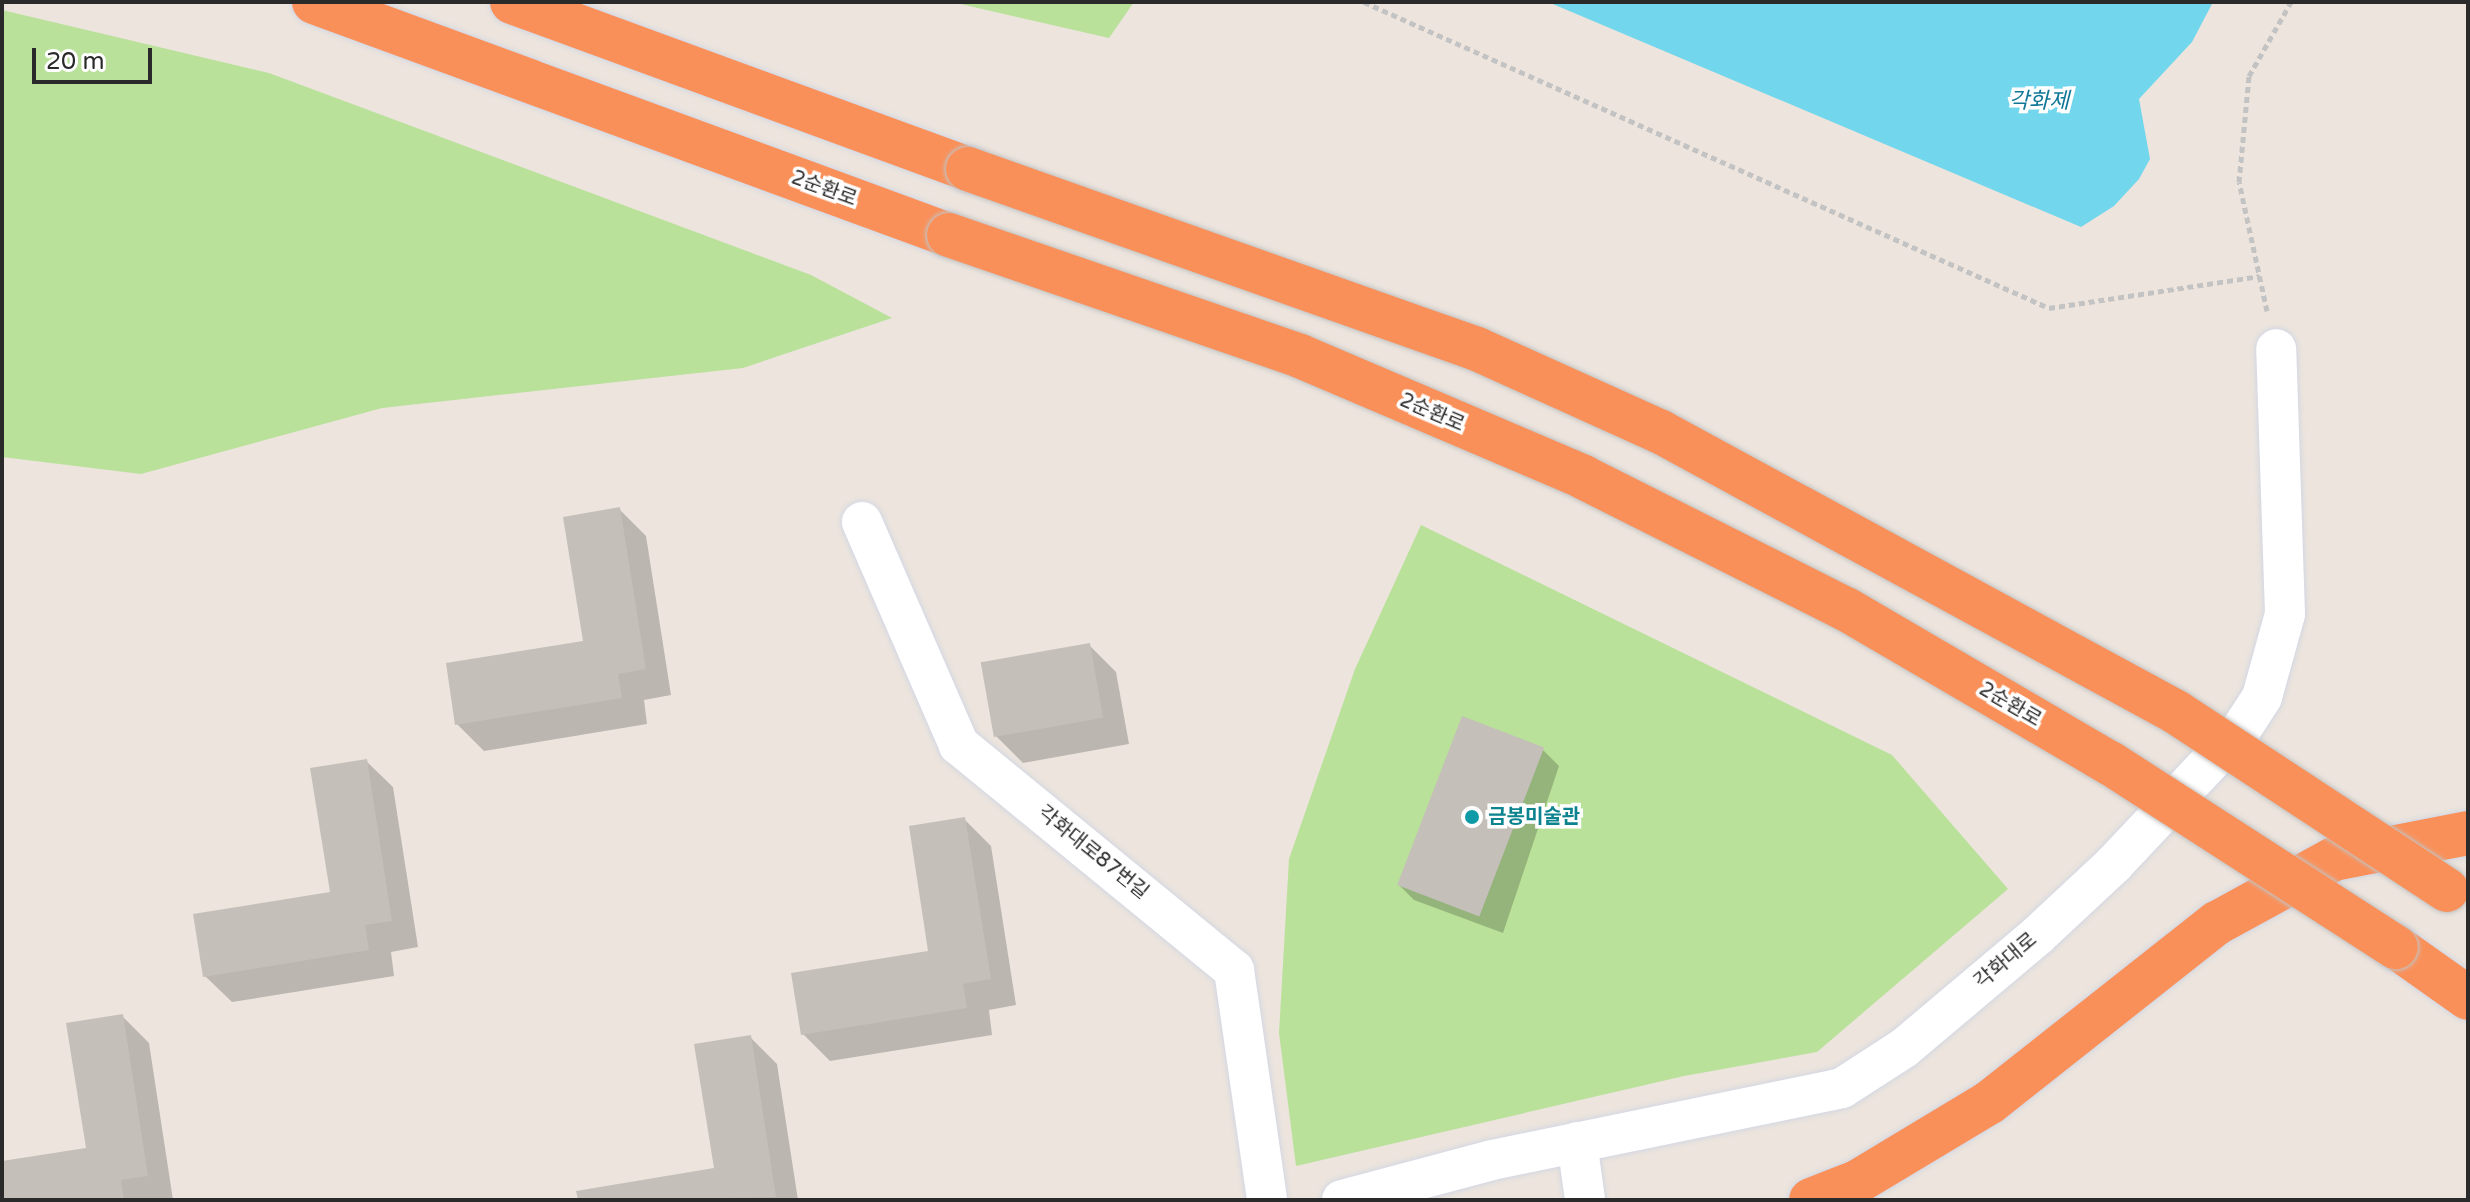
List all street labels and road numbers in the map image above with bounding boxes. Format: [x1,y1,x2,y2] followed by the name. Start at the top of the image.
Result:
[788,166,860,212] street label: 2순환로
[1396,389,1468,437] street label: 2순환로
[1975,678,2045,732] street label: 2순환로
[1033,801,1153,905] street label: 각화대로87번길
[1970,928,2042,994] street label: 각화대로

